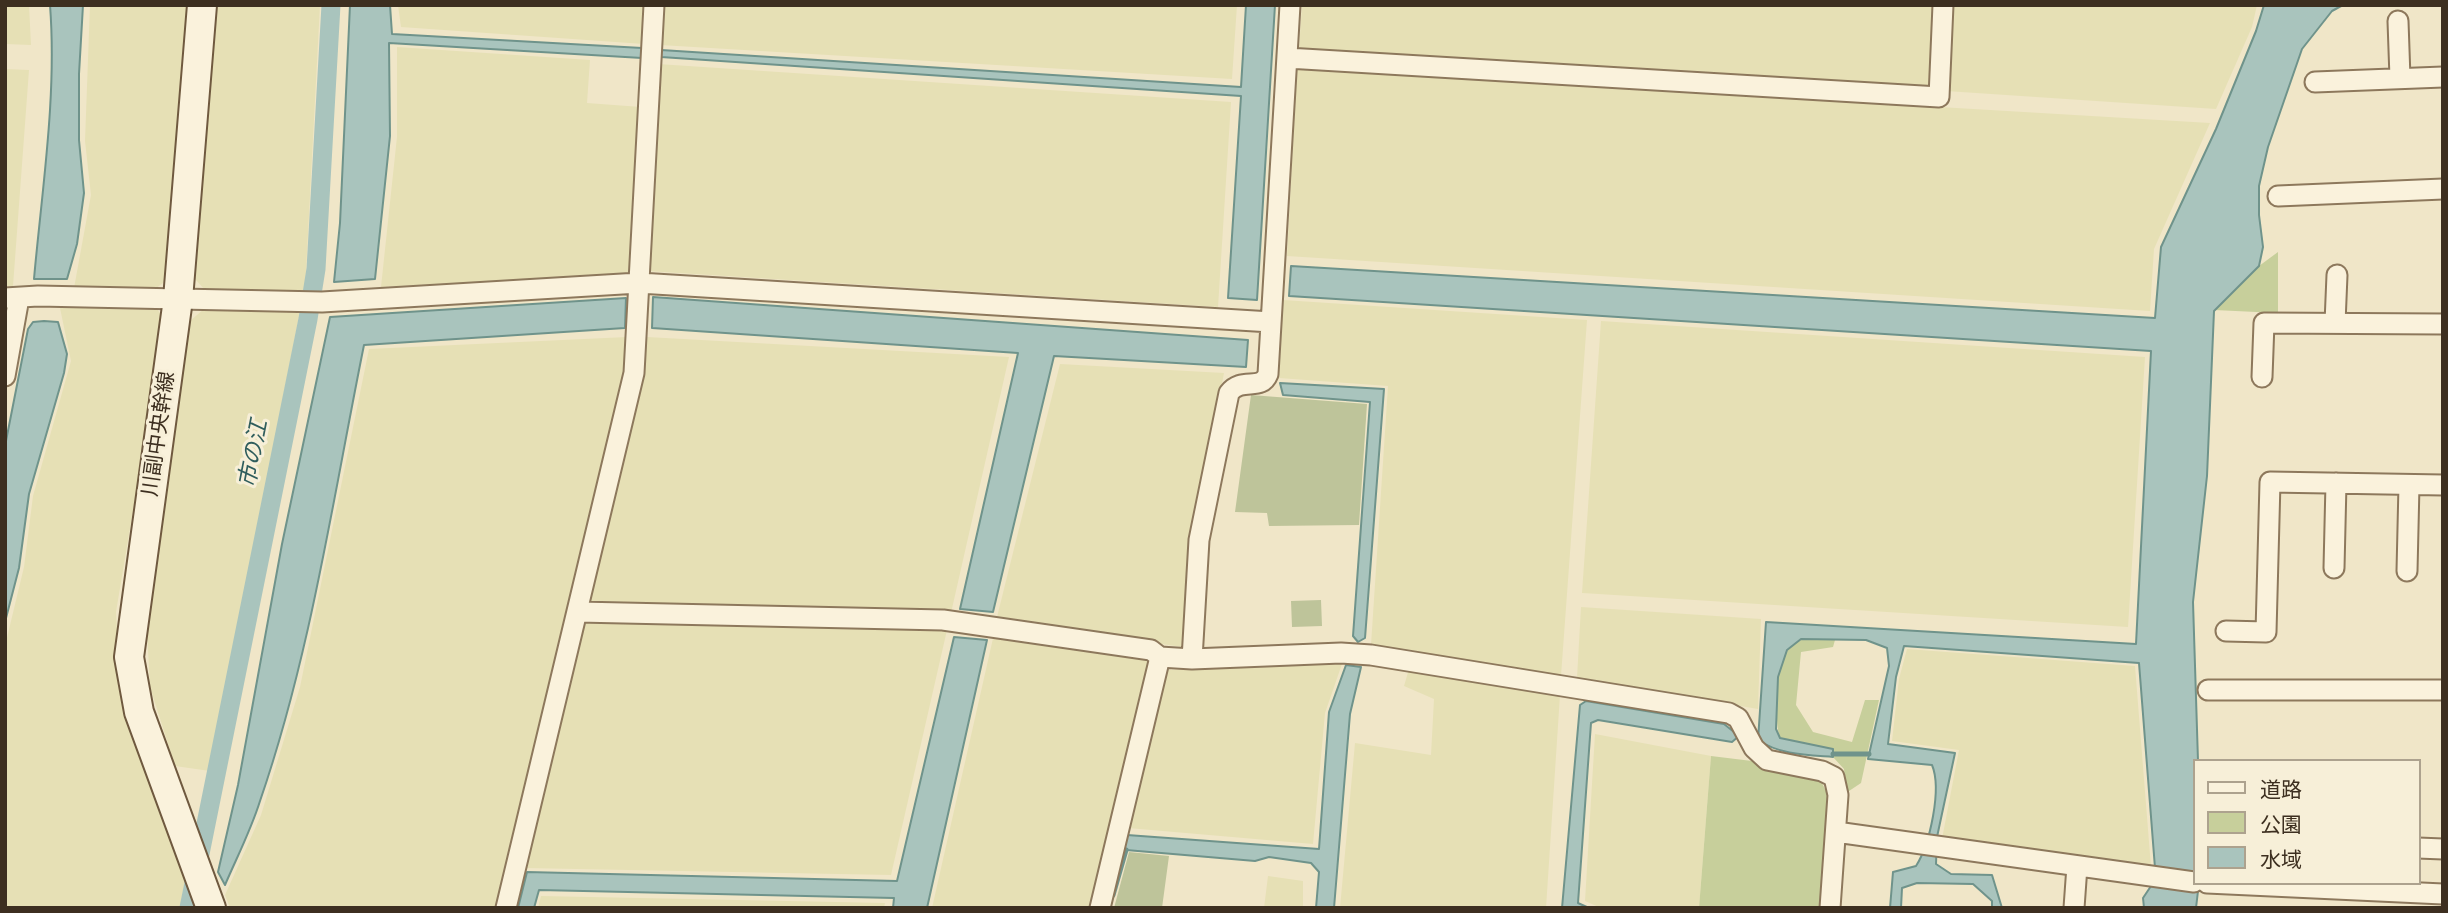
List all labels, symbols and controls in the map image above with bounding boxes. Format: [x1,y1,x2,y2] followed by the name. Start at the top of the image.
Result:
[138,370,180,498] street label: 川副中央幹線
[234,418,274,490] water label: 市の江
[2192,759,2420,885] legend
[2260,775,2302,803] text: 道路
[2260,810,2302,838] text: 公園
[2260,845,2302,873] text: 水域

